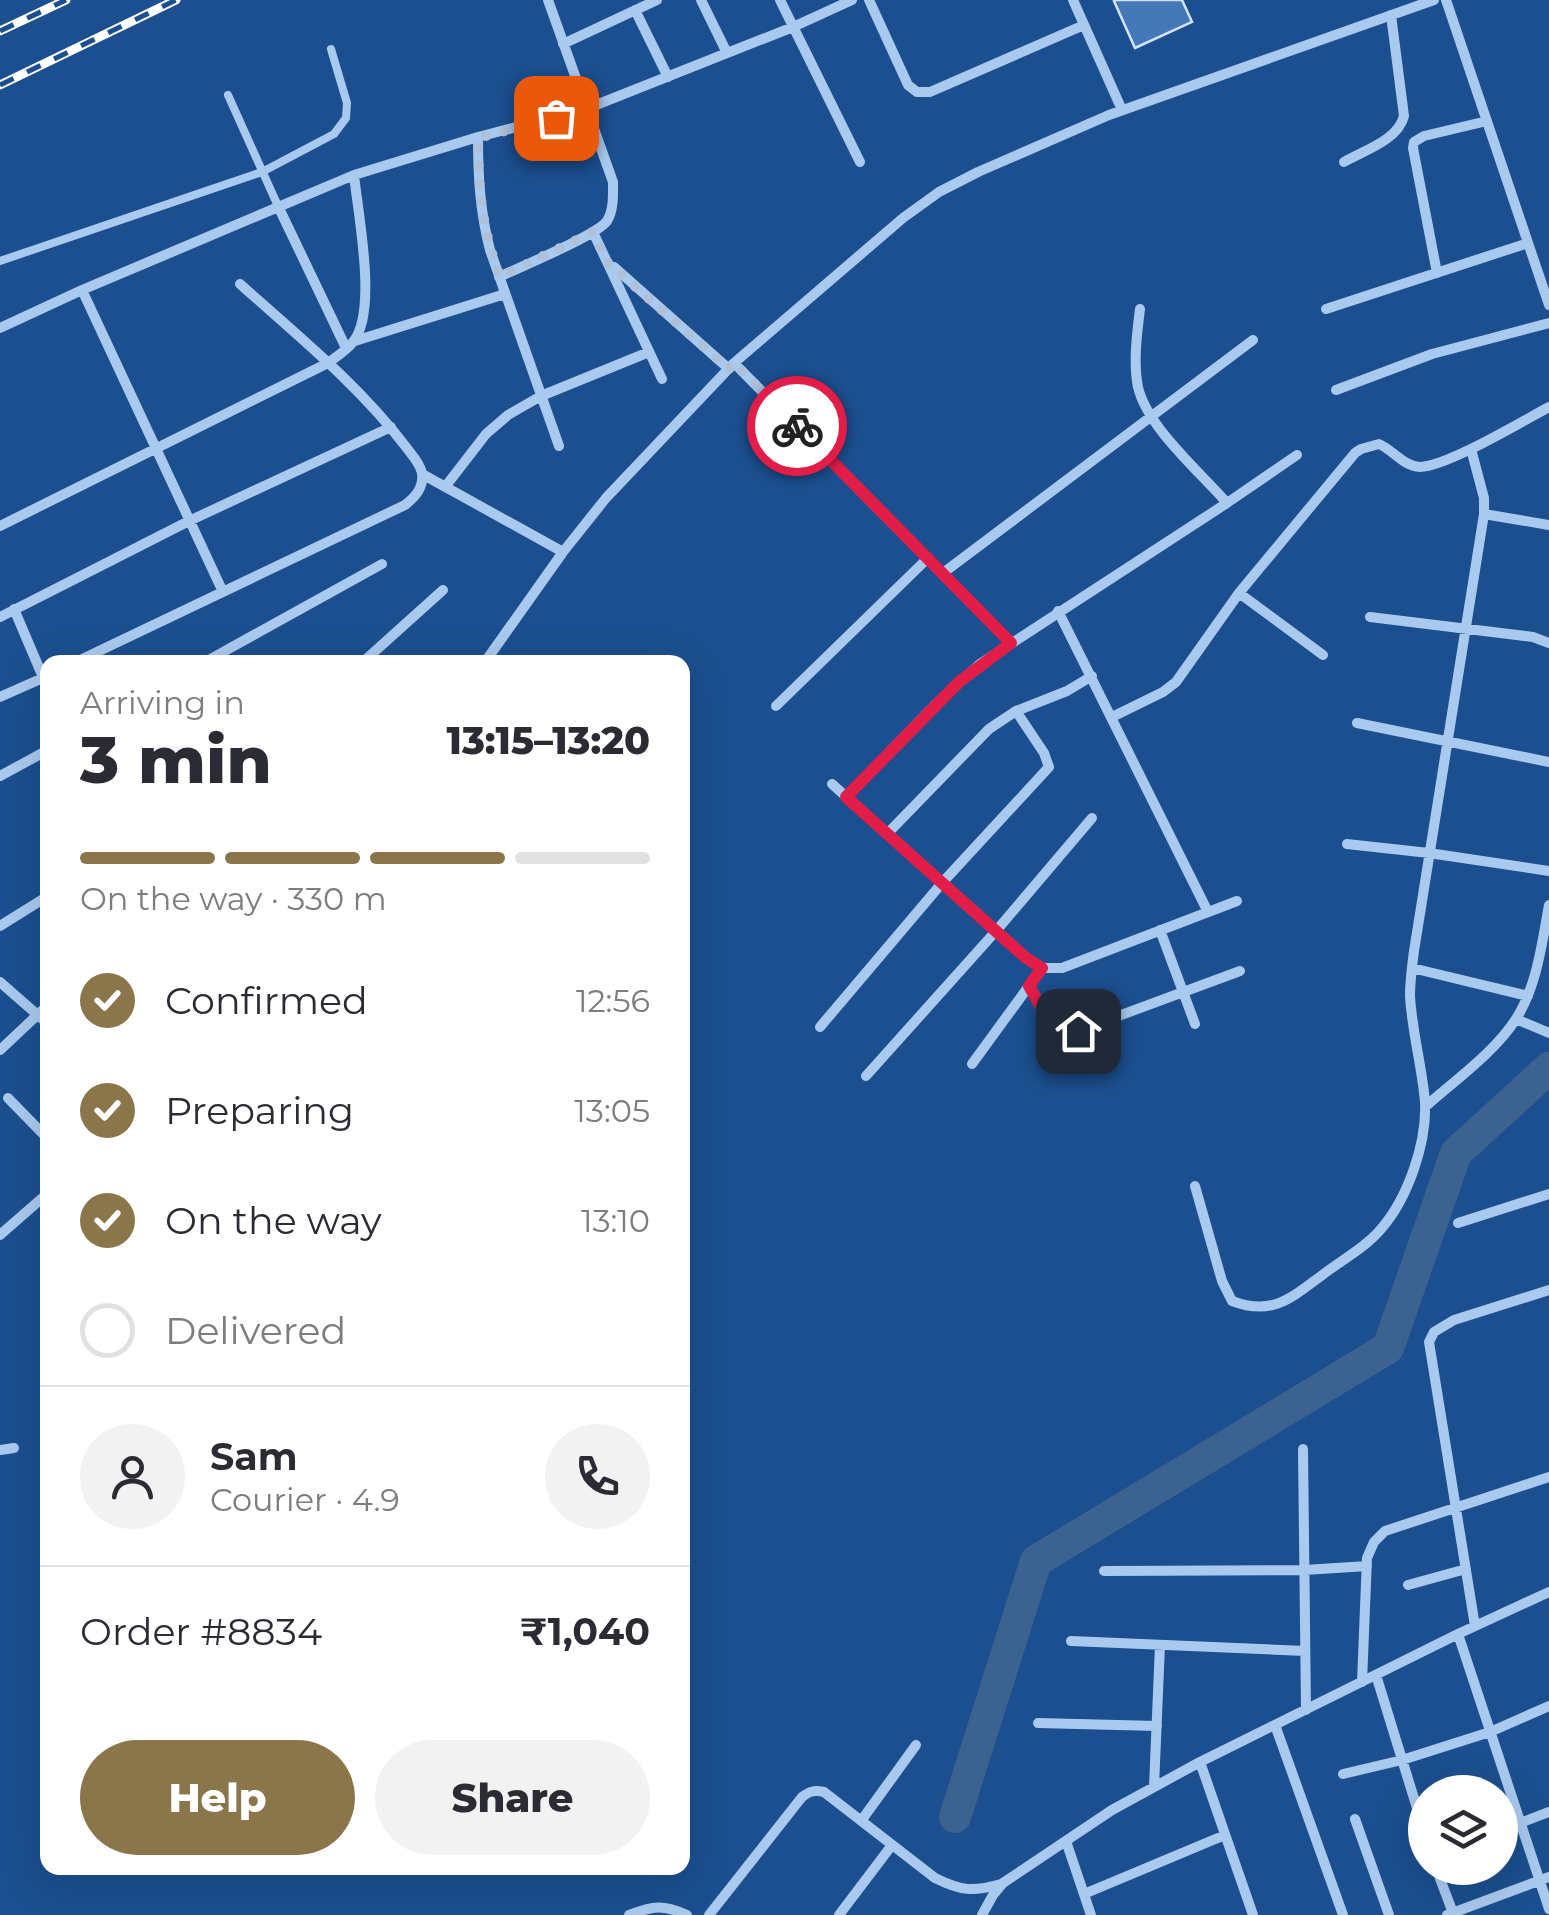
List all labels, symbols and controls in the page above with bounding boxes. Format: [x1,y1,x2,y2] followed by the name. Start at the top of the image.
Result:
[514,76,599,161] pin
[529,91,584,146] icon: bag
[747,376,847,476] courier
[770,399,825,454] icon: bike
[80,683,245,722] text: Arriving in
[447,717,650,764] text: 13:15–13:20
[80,720,272,799] text: 3 min
[80,879,387,918] text: On the way · 330 m
[80,973,135,1028] icon: check
[165,977,368,1024] text: Confirmed
[576,981,650,1020] text: 12:56
[1036,989,1121,1074] pin
[1051,1004,1106,1059] icon: home
[80,1083,135,1138] icon: check
[165,1087,354,1134] text: Preparing
[574,1091,650,1130] text: 13:05
[80,1193,135,1248] icon: check
[165,1197,382,1244] text: On the way
[581,1201,650,1240] text: 13:10
[165,1307,346,1354] text: Delivered
[80,1424,185,1529] button: person
[545,1424,650,1529] button: phone
[210,1433,298,1480] text: Sam
[210,1480,400,1519] text: Courier · 4.9
[80,1608,322,1655] text: Order #8834
[520,1608,650,1655] text: ₹1,040
[80,1740,355,1855] button: Help
[375,1740,650,1855] button: Share
[1408,1775,1518,1885] map controls
[1408,1775,1518,1885] button: layers

